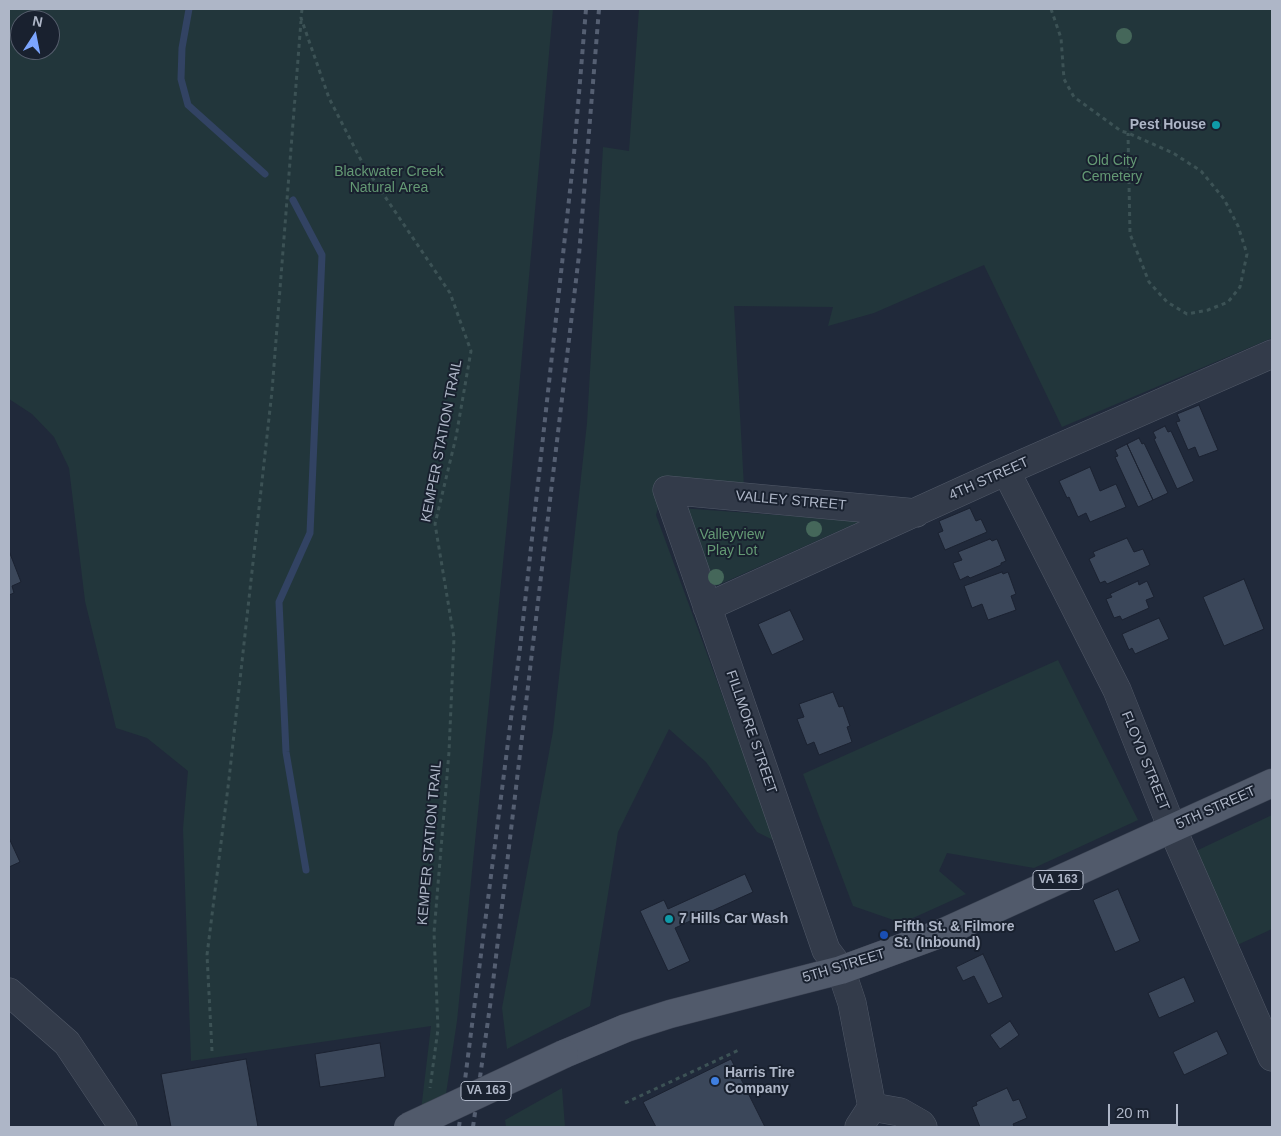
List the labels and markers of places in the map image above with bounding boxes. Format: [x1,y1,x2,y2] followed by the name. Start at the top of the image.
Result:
[1130,117,1206,133] place label: Pest House
[1210,119,1222,131] marker: Pest House
[679,911,788,927] place label: 7 Hills Car Wash
[663,913,675,925] marker: 7 Hills Car Wash
[894,919,1015,952] place label: Fifth St. & Filmore St. (Inbound)
[878,929,890,941] marker: Fifth St. & Filmore St. (Inbound)
[725,1065,795,1098] place label: Harris Tire Company
[709,1075,721,1087] marker: Harris Tire Company

